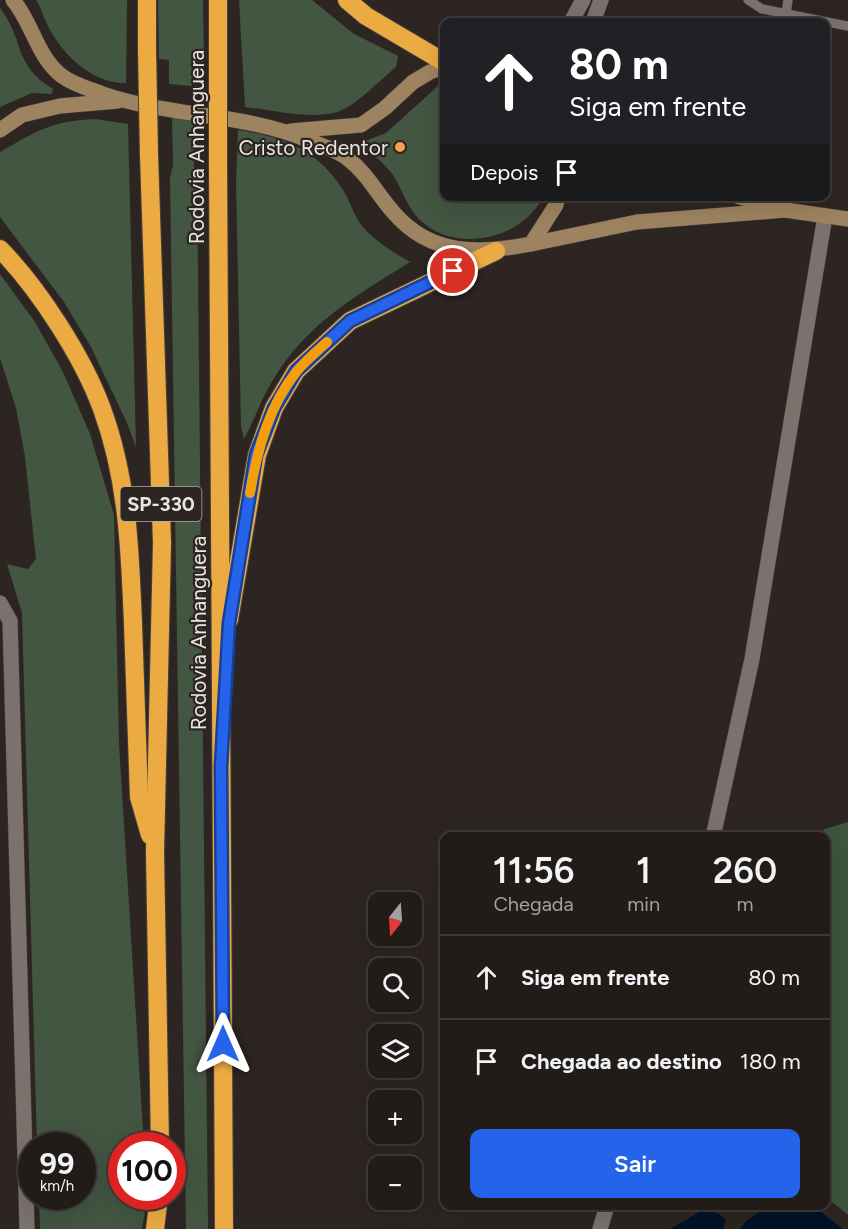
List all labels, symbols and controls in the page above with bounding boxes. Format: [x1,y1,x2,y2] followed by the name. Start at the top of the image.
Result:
[569,39,669,90] text: 80 m
[470,42,548,120] icon: ahead
[184,50,209,244] street label: Rodovia Anhanguera
[569,90,746,123] text: Siga em frente
[239,135,388,160] place label: Cristo Redentor
[393,140,407,154] marker: Cristo Redentor
[550,156,583,189] icon: arrive
[470,159,538,186] text: Depois
[427,245,478,296] pin
[436,254,469,287] icon: arrive
[120,487,201,521] road number: SP-330
[186,536,211,730] street label: Rodovia Anhanguera
[493,849,575,892] text: 11:56
[636,849,651,892] text: 1
[713,849,777,892] text: 260
[368,892,422,946] north arrow
[368,892,422,1210] map controls
[493,892,574,916] text: Chegada
[627,892,660,916] text: min
[736,892,754,916] text: m
[368,958,422,1012] button: search
[470,961,503,994] icon: ahead
[521,964,669,991] text: Siga em frente
[748,964,800,991] text: 80 m
[191,1012,255,1076] position arrow
[368,1024,422,1078] button: layers
[470,1045,503,1078] icon: arrive
[521,1048,722,1075] text: Chegada ao destino
[740,1048,801,1075] text: 180 m
[368,1090,422,1144] button: +
[470,1129,800,1198] button: Sair
[108,1132,186,1210] speed limit sign: 100
[40,1145,74,1182] text: 99
[368,1156,422,1210] button: −
[40,1177,74,1195] text: km/h

